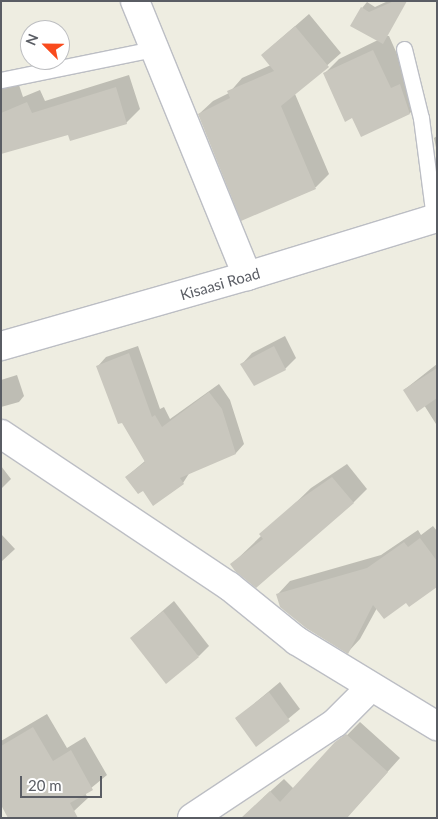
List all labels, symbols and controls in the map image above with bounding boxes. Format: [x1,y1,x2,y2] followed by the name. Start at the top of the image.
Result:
[20,20,70,70] north arrow
[22,31,42,48] text: N
[178,264,262,304] street label: Kisaasi Road
[22,766,105,798] scale bar
[28,776,62,794] text: 20 m

